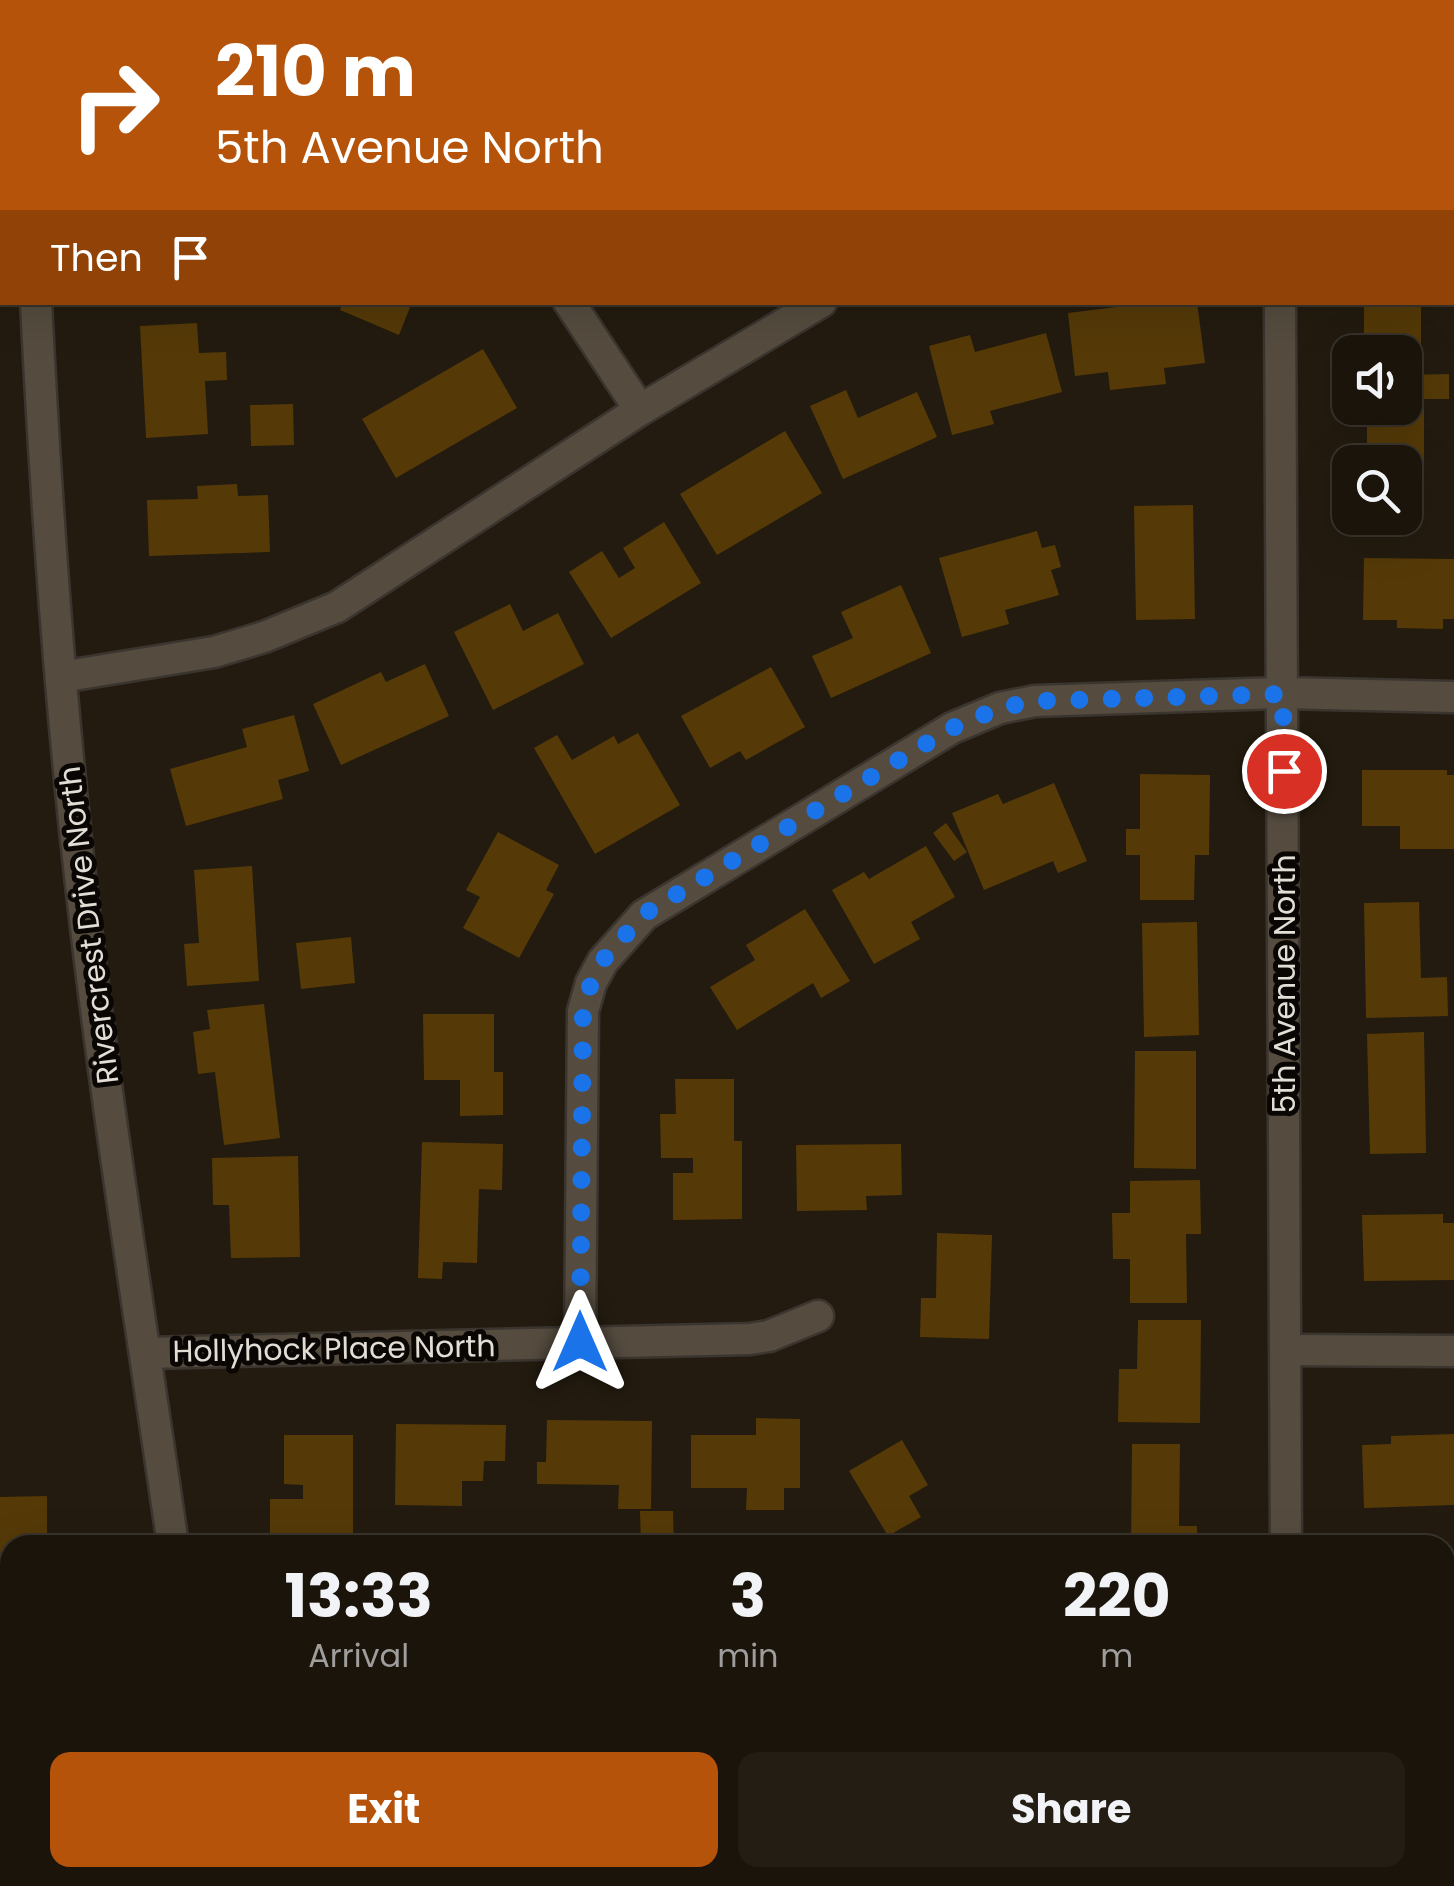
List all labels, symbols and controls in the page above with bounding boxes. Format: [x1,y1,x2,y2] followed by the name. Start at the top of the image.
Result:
[215,22,416,121] text: 210 m
[50,40,180,170] icon: right
[215,116,604,179] text: 5th Avenue North
[163,230,218,285] icon: arrive
[50,231,143,284] text: Then
[1332,335,1422,535] map controls
[1332,335,1422,425] button: sound
[1332,445,1422,535] button: search
[1242,729,1327,814] pin
[1257,744,1312,799] icon: arrive
[48,764,129,1086] street label: Rivercrest Drive North
[1263,854,1306,1114] street label: 5th Avenue North
[528,1290,632,1394] position arrow
[172,1324,496,1373] street label: Hollyhock Place North
[284,1554,433,1638] text: 13:33
[730,1554,766,1638] text: 3
[1063,1554,1171,1638] text: 220
[308,1633,409,1678] text: Arrival
[717,1633,779,1678] text: min
[1100,1633,1133,1678] text: m
[50,1752,718,1867] button: Exit
[738,1752,1405,1867] button: Share

